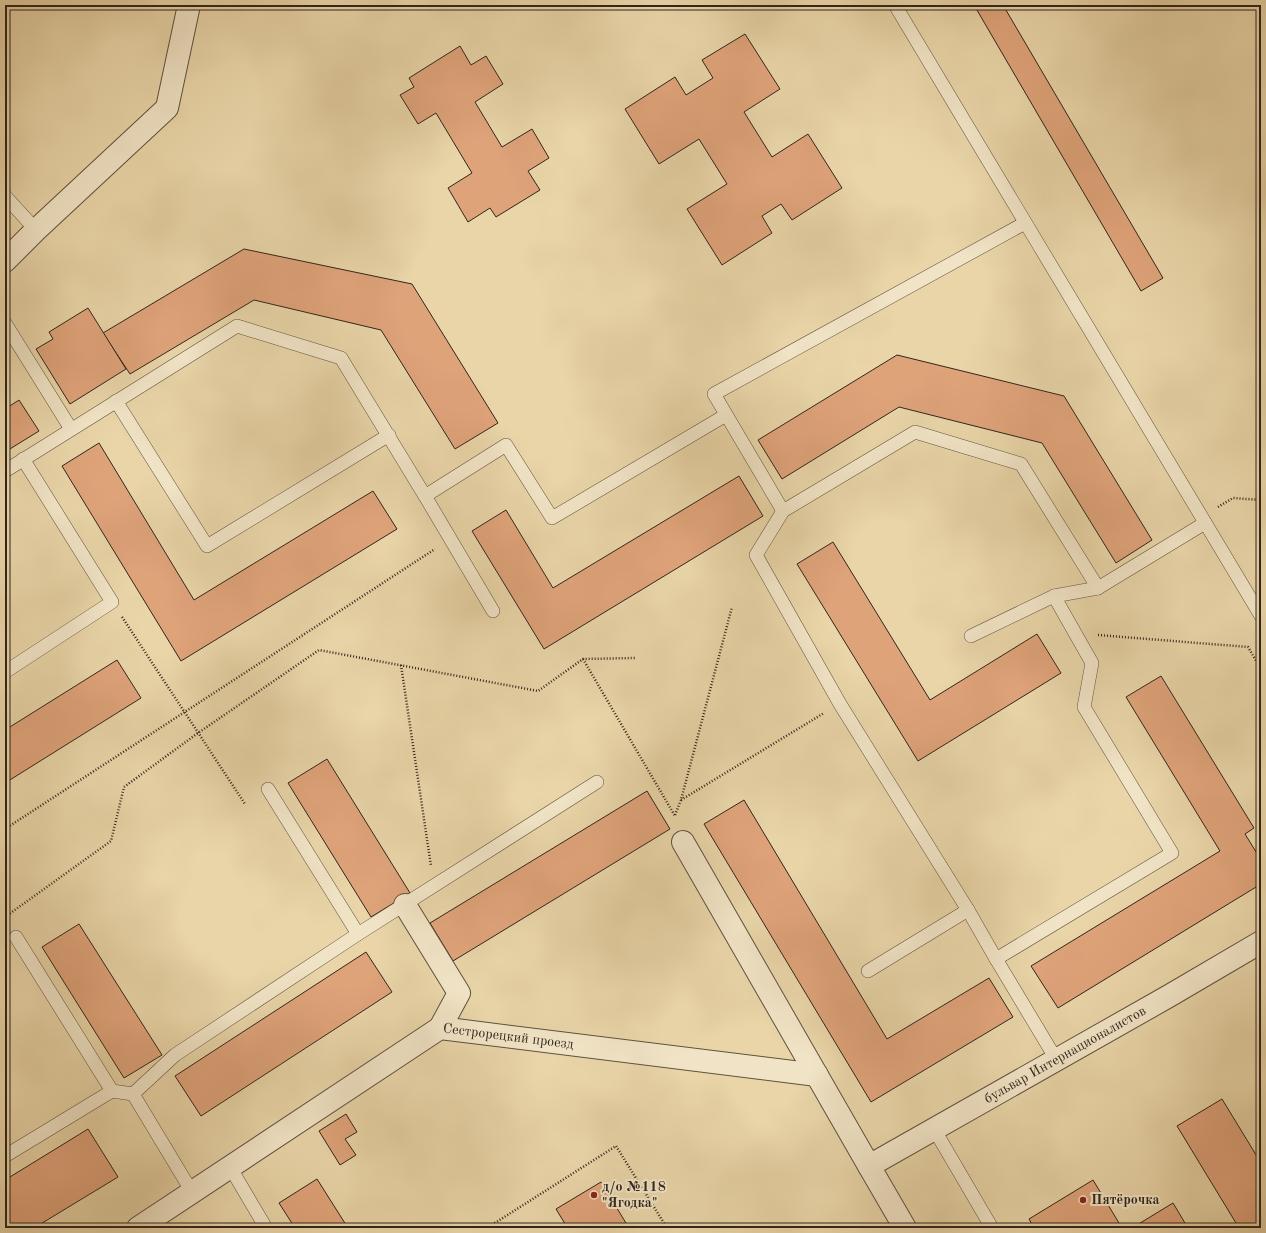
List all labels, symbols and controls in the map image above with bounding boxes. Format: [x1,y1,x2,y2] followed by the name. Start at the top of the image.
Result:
[982,1003,1149,1106] street label: бульвар Интернационалистов
[442,1021,575,1052] street label: Сестрорецкий проезд
[602,1180,666,1210] place label: д/о №118 "Ягодка"
[589,1190,599,1200] marker: д/о №118 "Ягодка"
[1091,1193,1160,1207] place label: Пятёрочка
[1078,1195,1088,1205] marker: Пятёрочка

